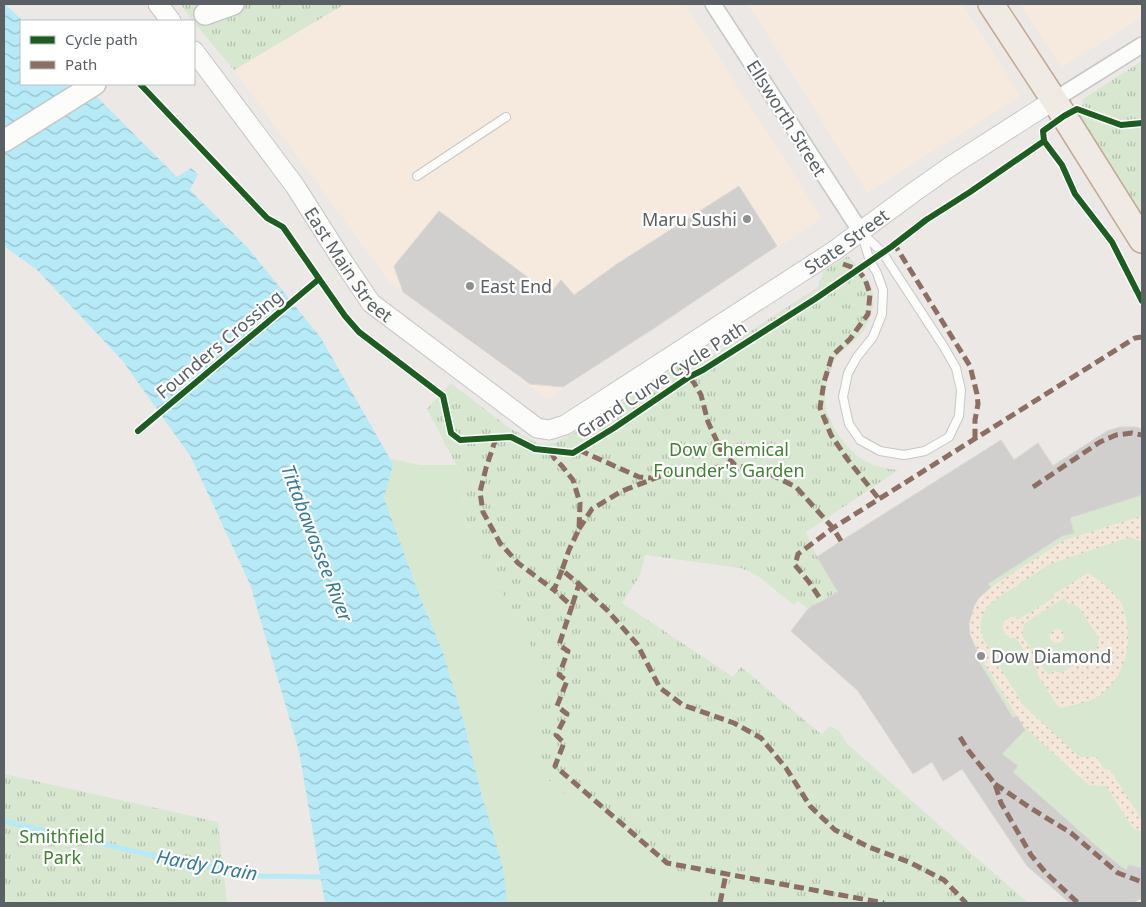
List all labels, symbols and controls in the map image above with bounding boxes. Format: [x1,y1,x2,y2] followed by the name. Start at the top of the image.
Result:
[20,20,195,85] legend
[65,29,138,49] text: Cycle path
[65,54,97,74] text: Path
[742,55,833,181] street label: Ellsworth Street
[299,202,398,328] street label: East Main Street
[800,203,894,279] street label: State Street
[642,207,737,231] place label: Maru Sushi
[741,213,753,225] marker: Maru Sushi
[480,274,552,298] place label: East End
[464,280,476,292] marker: East End
[151,284,287,404] street label: Founders Crossing
[571,315,751,443] street label: Grand Curve Cycle Path
[653,437,805,482] park label: Dow Chemical Founder's Garden
[275,461,359,627] water label: Tittabawassee River
[991,644,1111,668] place label: Dow Diamond
[975,650,987,662] marker: Dow Diamond
[19,824,105,869] park label: Smithfield Park
[154,843,260,887] water label: Hardy Drain

